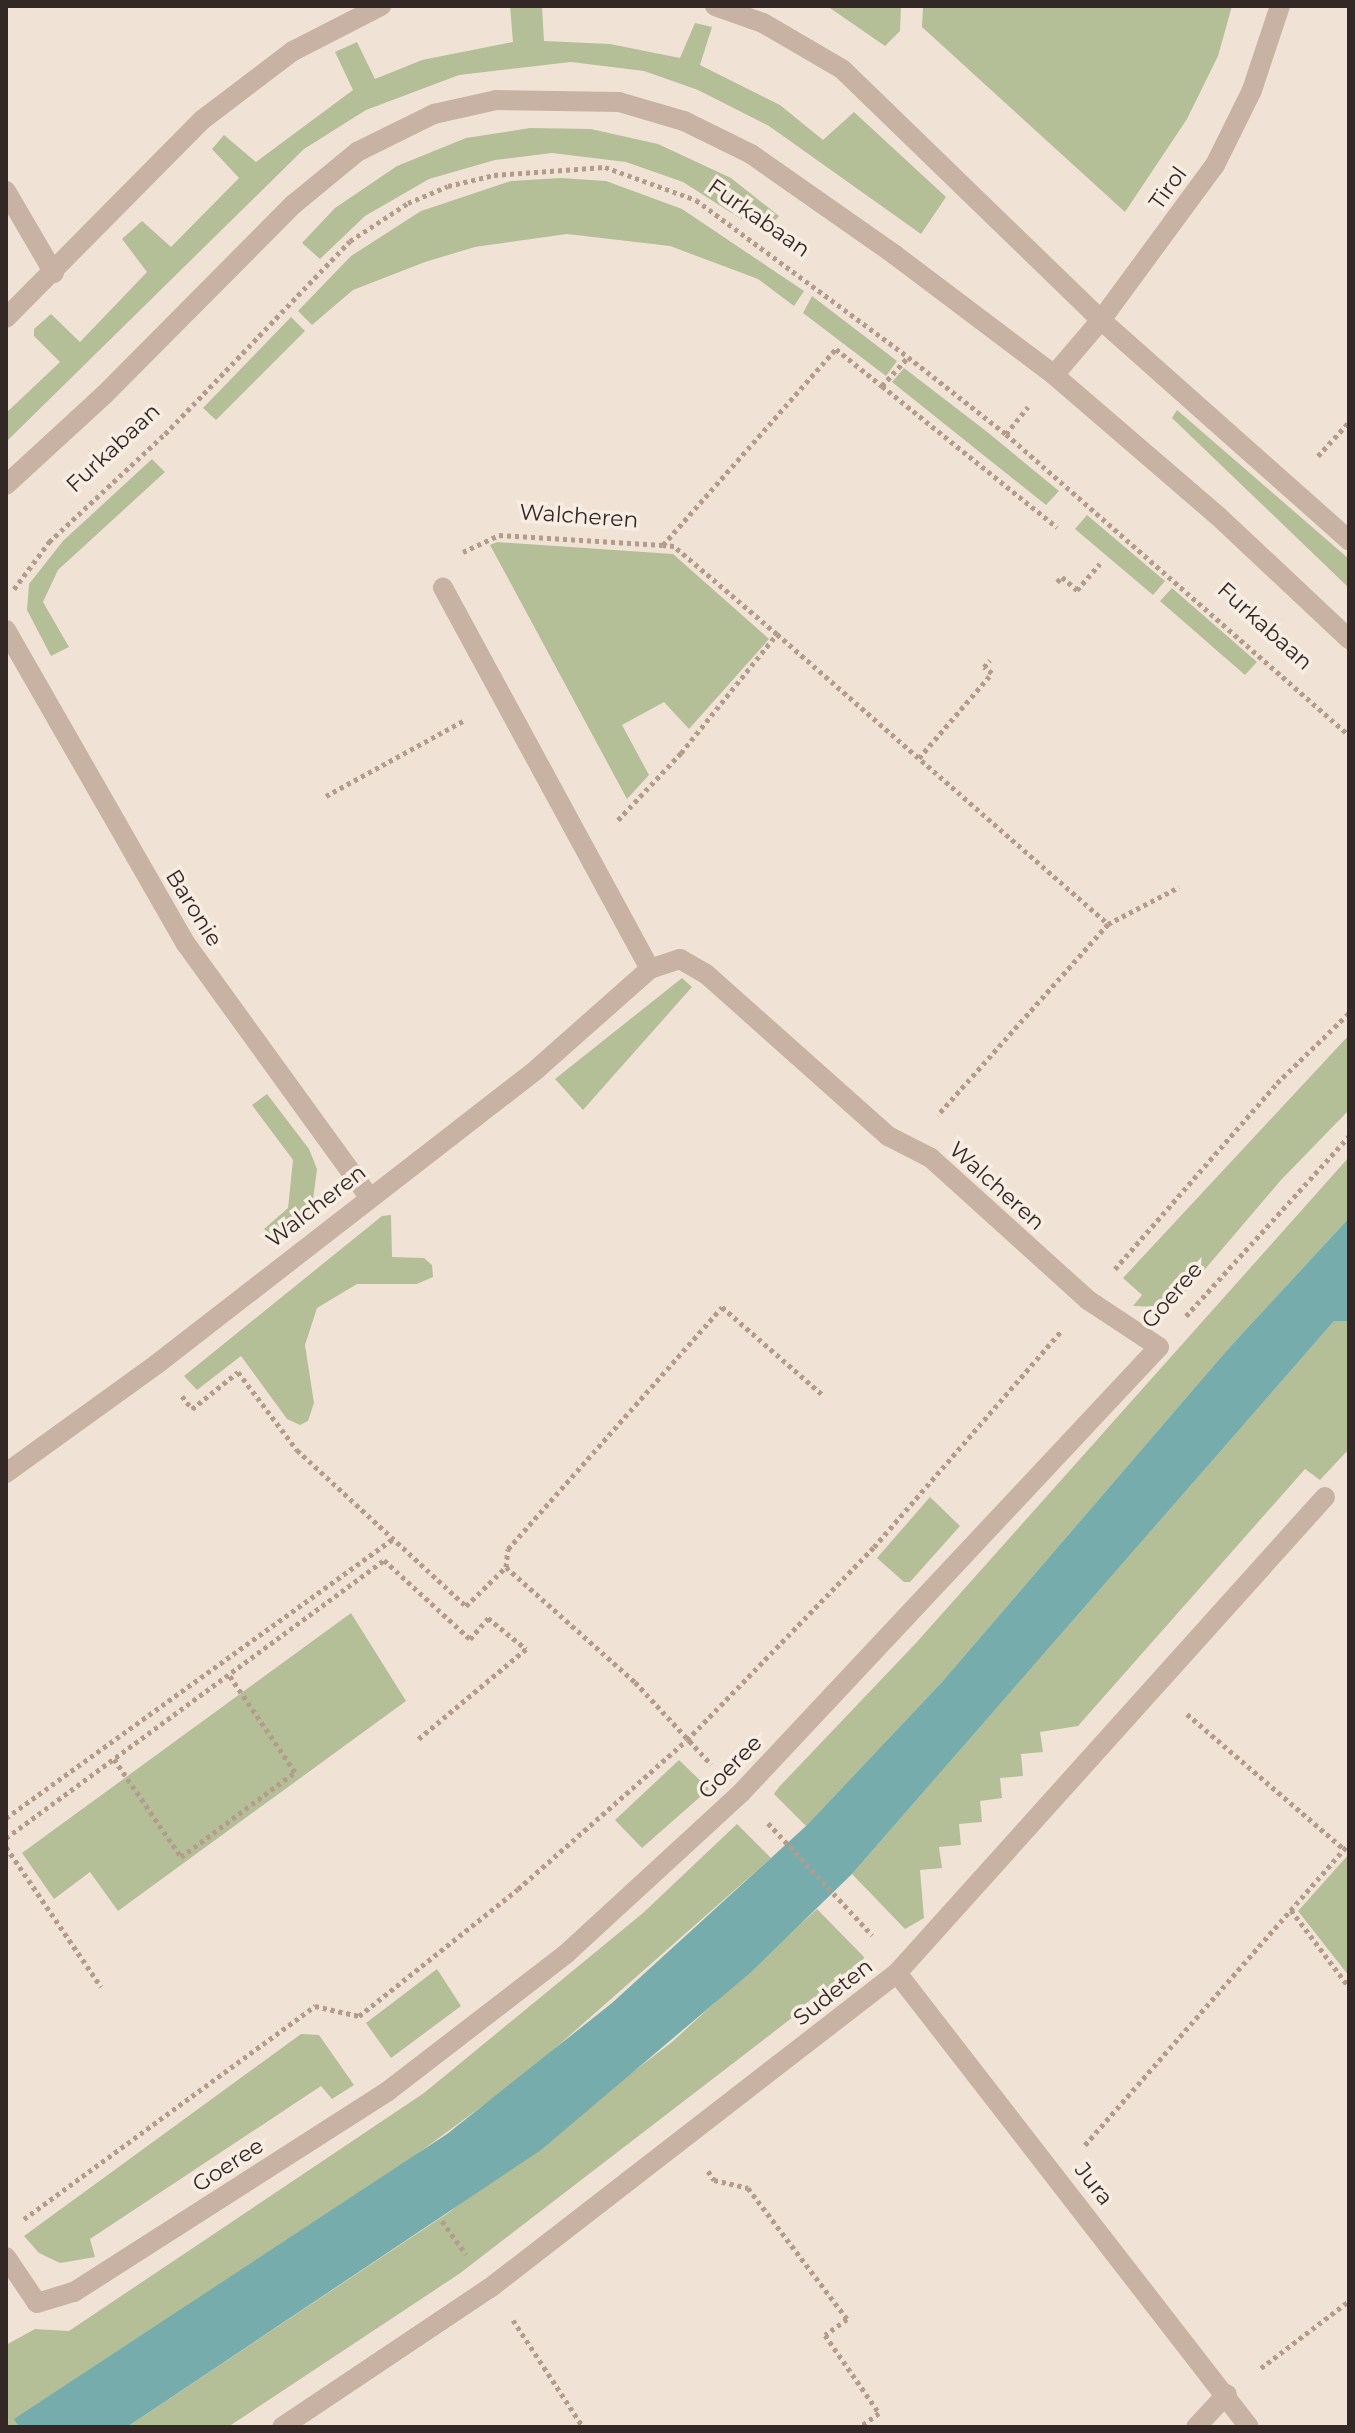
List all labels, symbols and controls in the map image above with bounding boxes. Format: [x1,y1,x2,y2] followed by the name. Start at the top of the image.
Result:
[1144,161,1192,215] street label: Tirol
[703,173,815,263] street label: Furkabaan
[61,398,165,498] street label: Furkabaan
[519,499,639,533] street label: Walcheren
[1212,577,1318,675] street label: Furkabaan
[160,865,228,951] street label: Baronie
[944,1136,1050,1236] street label: Walcheren
[261,1159,371,1253] street label: Walcheren
[1136,1256,1208,1334] street label: Goeree
[693,1730,767,1804] street label: Goeree
[788,1953,878,2031] street label: Sudeten
[188,2132,268,2198] street label: Goeree
[1069,2157,1119,2211] street label: Jura

